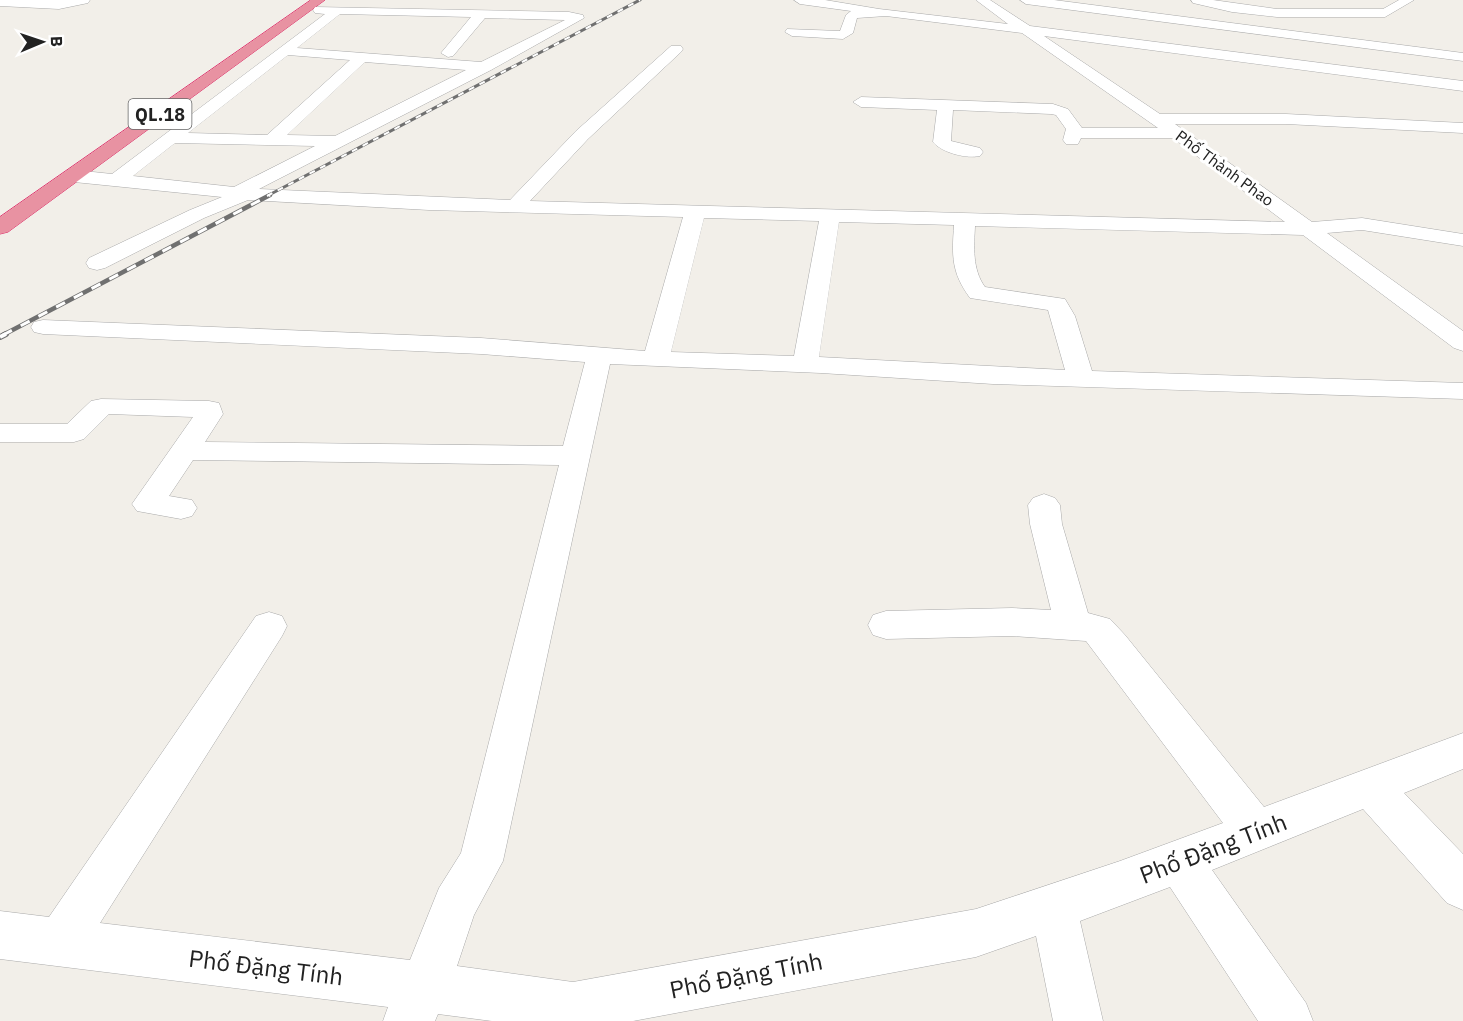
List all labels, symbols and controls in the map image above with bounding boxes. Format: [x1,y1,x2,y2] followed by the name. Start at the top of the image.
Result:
[12,12,72,72] north arrow
[47,36,67,47] text: B
[128,99,192,129] road number: QL.18
[1172,126,1278,210] street label: Phố Thành Phao
[1135,805,1291,891] street label: Phố Đặng Tính
[187,942,345,992] street label: Phố Đặng Tính
[667,944,825,1006] street label: Phố Đặng Tính

